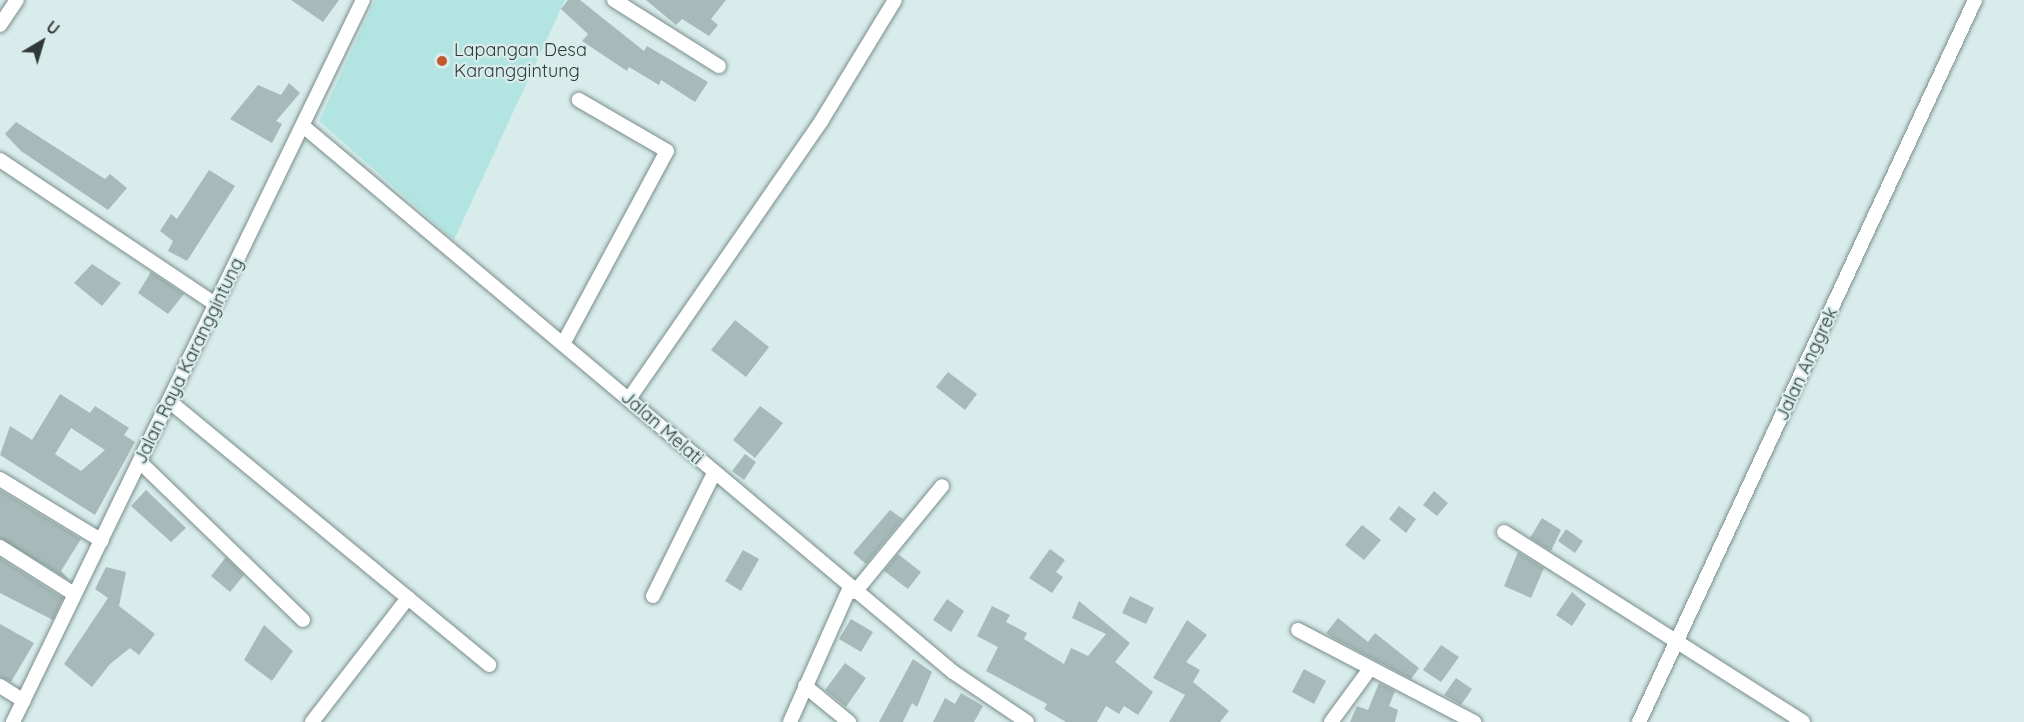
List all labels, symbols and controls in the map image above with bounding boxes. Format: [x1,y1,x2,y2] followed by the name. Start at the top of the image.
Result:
[12,12,72,72] north arrow
[42,16,64,39] text: U
[454,40,587,82] place label: Lapangan Desa Karanggintung
[435,54,449,68] marker: Lapangan Desa Karanggintung
[130,255,248,467] street label: Jalan Raya Karanggintung
[1771,304,1843,424] street label: Jalan Anggrek
[617,387,707,469] street label: Jalan Melati

